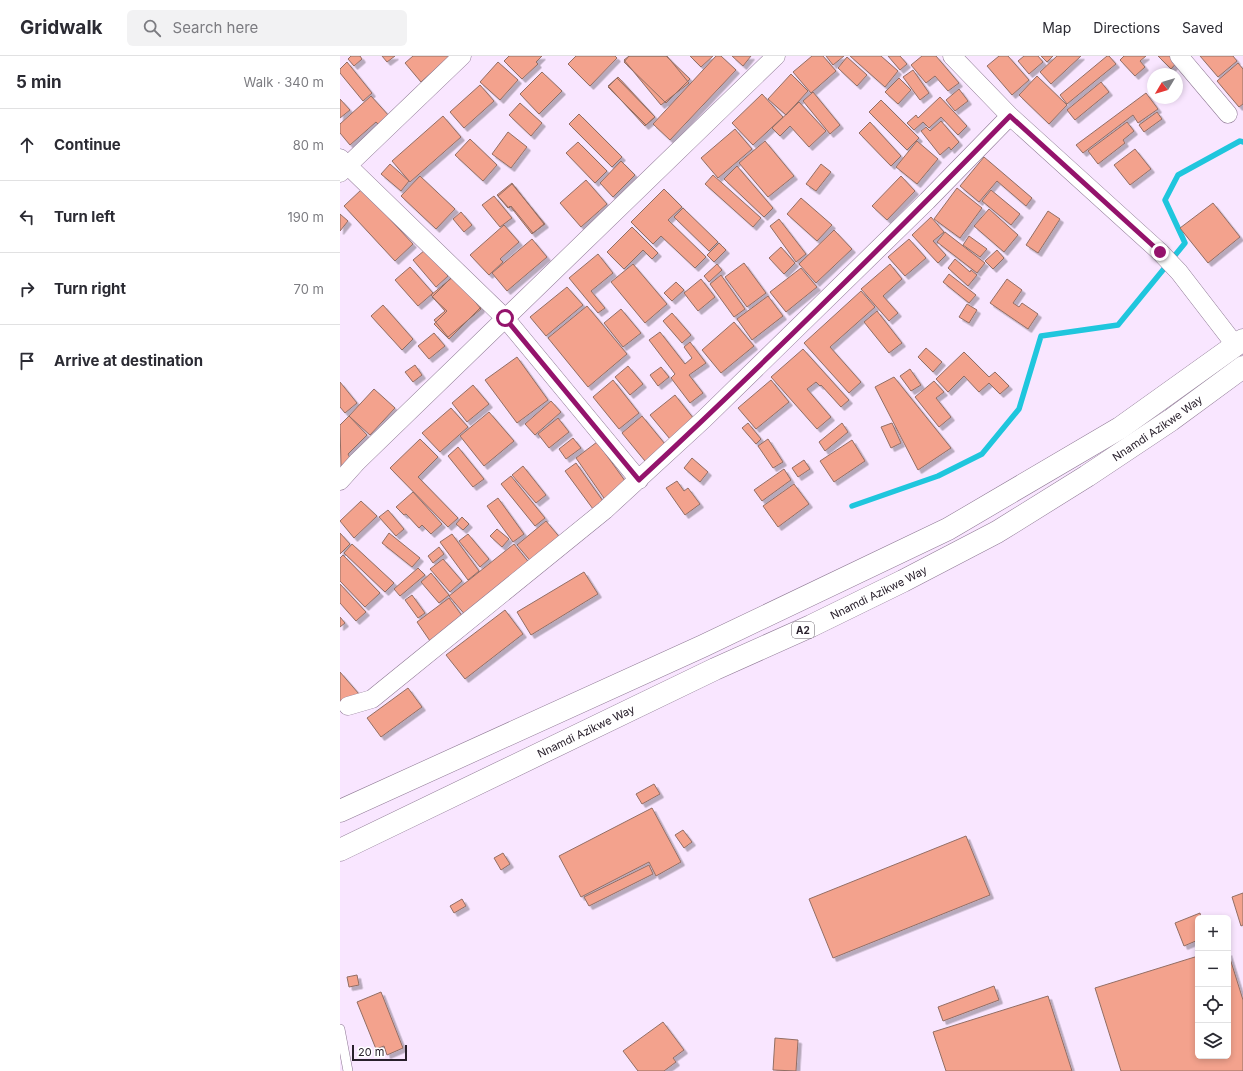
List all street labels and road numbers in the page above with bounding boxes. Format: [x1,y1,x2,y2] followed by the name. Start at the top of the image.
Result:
[1110,392,1205,464] street label: Nnamdi Azikwe Way
[828,563,929,623] street label: Nnamdi Azikwe Way
[792,622,814,638] road number: A2
[535,702,637,761] street label: Nnamdi Azikwe Way

